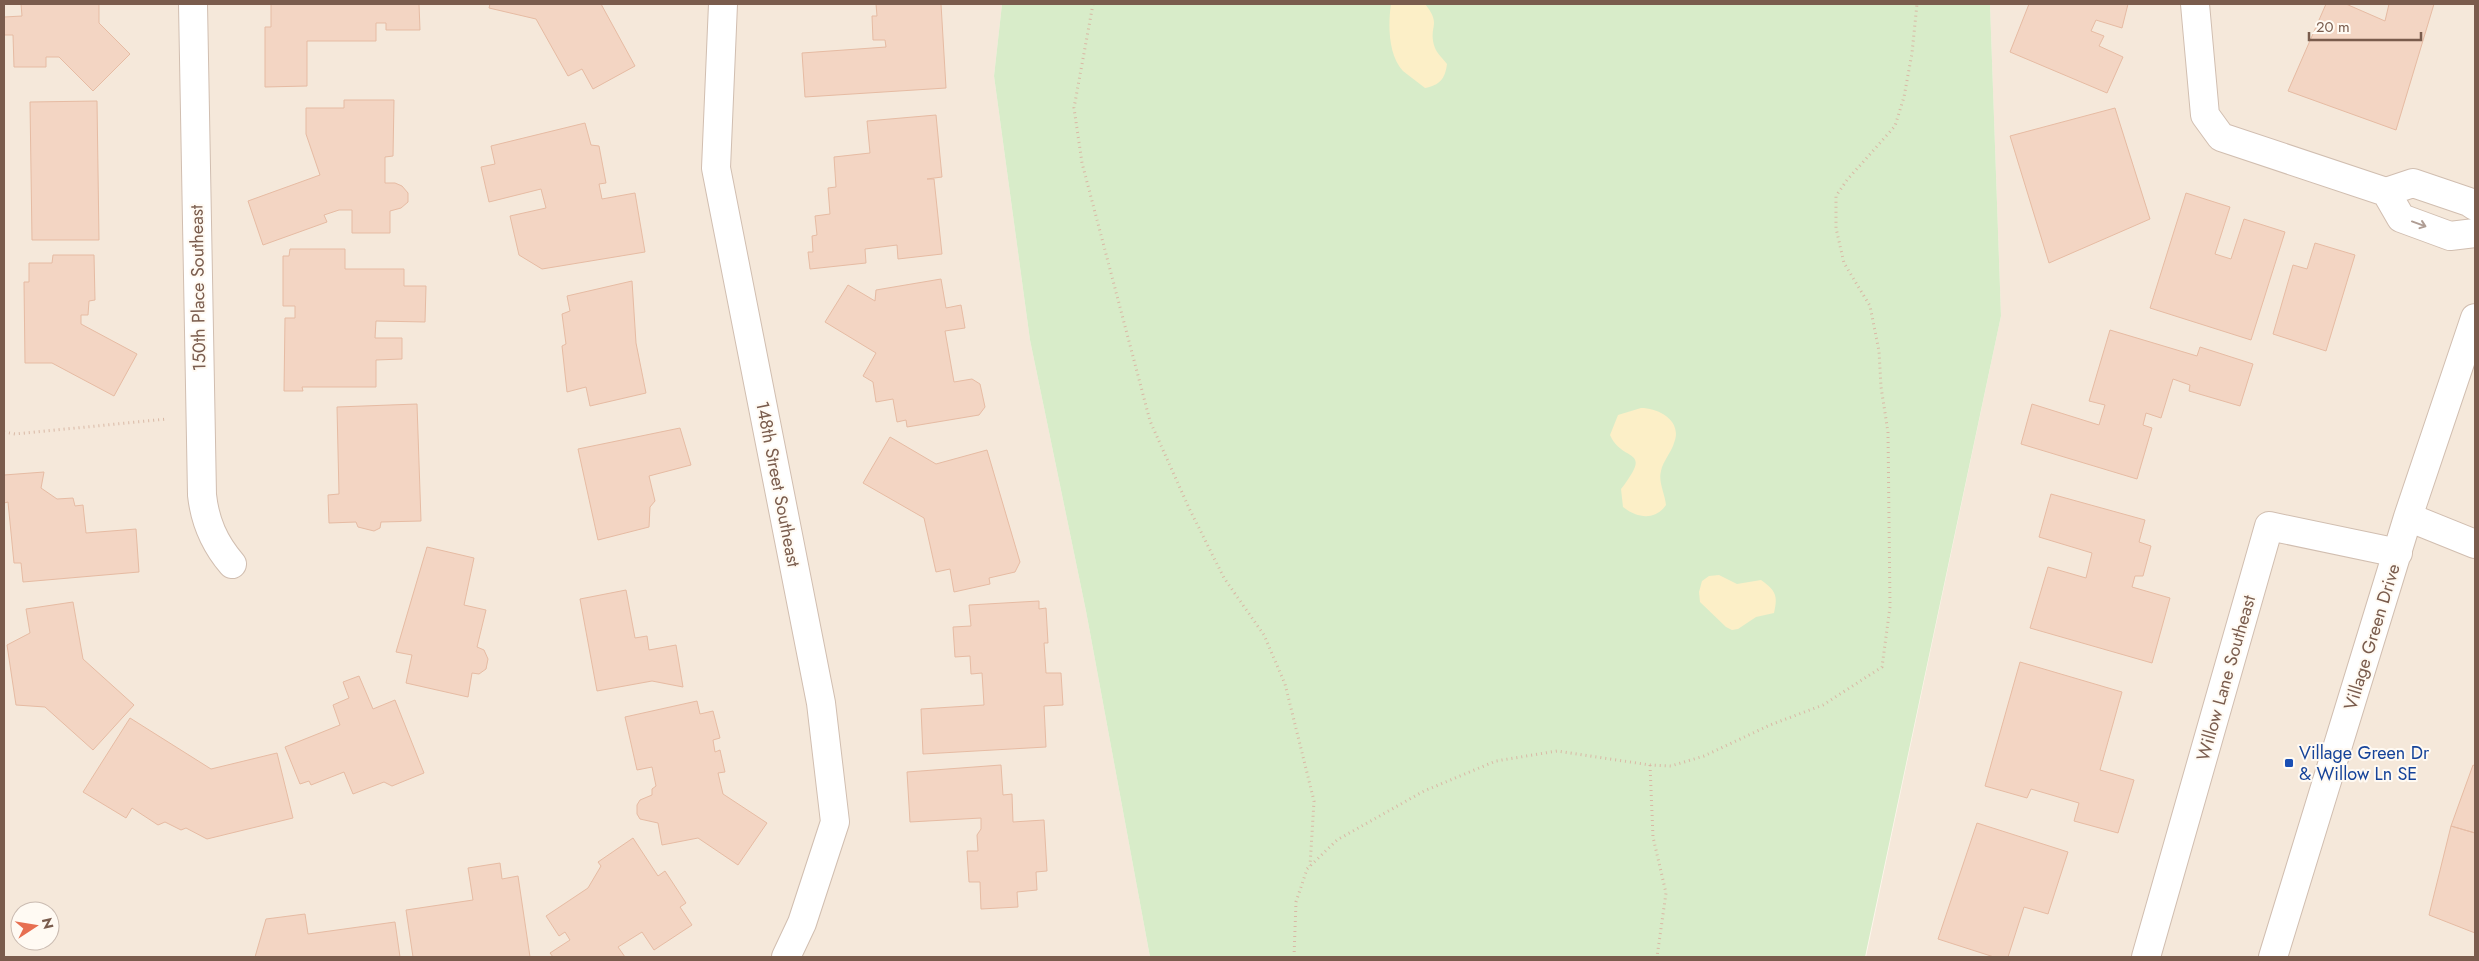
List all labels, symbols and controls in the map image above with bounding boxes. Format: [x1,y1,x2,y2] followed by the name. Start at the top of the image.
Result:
[2309,10,2422,42] scale bar
[2316,16,2350,38] text: 20 m
[184,204,212,372] street label: 150th Place Southeast
[2411,220,2426,229] one-way arrow
[749,399,807,570] street label: 148th Street Southeast
[2337,561,2407,713] street label: Village Green Drive
[2190,591,2262,764] street label: Willow Lane Southeast
[2299,740,2430,787] place label: Village Green Dr & Willow Ln SE
[2283,757,2295,769] marker: Village Green Dr & Willow Ln SE
[10,901,60,951] north arrow
[37,916,59,931] text: N

